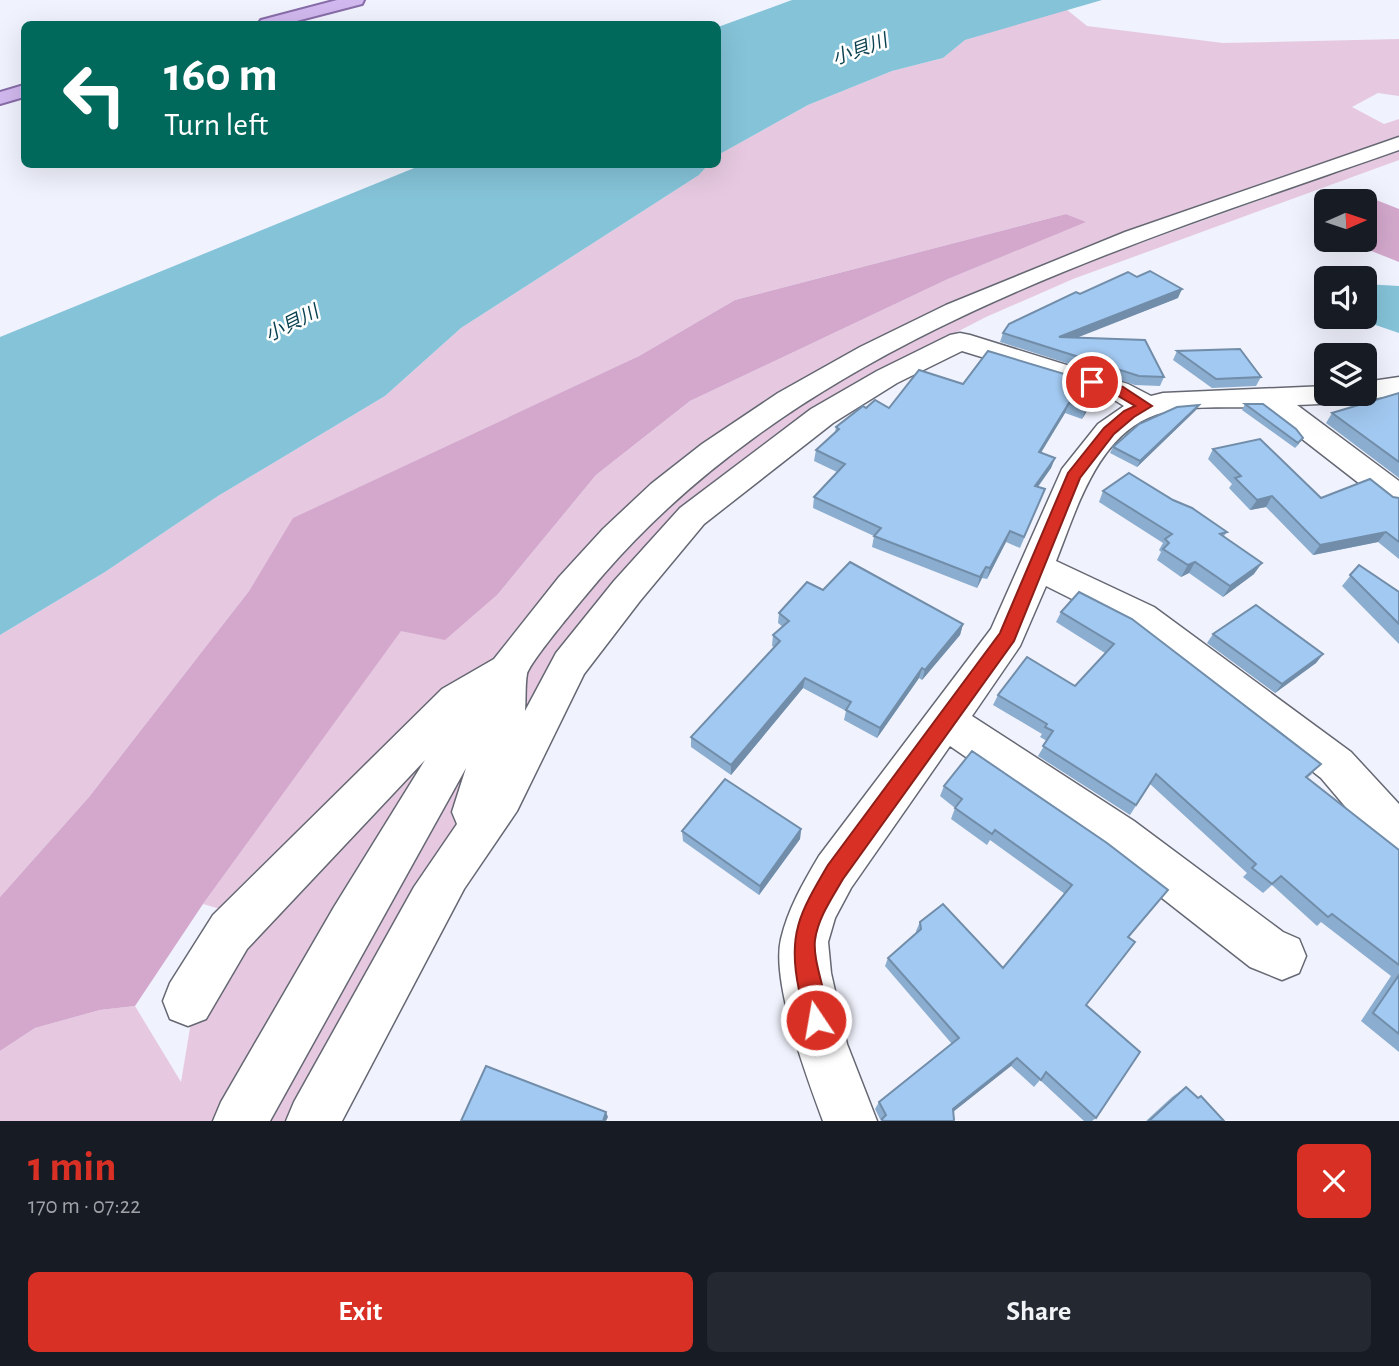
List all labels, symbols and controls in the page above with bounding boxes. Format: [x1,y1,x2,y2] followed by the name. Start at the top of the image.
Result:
[830,30,892,69] water label: 小貝川
[49,49,140,140] icon: left
[164,51,278,100] text: 160 m
[164,109,268,141] text: Turn left
[1314,189,1377,252] north arrow
[1314,189,1377,406] map controls
[1314,266,1377,329] button: sound
[262,301,323,345] water label: 小貝川
[1314,343,1377,406] button: layers
[1062,352,1122,412] pin
[1073,363,1111,401] icon: arrive
[779,983,853,1057] position arrow
[1297,1144,1371,1218] button: close
[28,1146,117,1188] text: 1 min
[28,1195,141,1218] text: 170 m · 07:22
[28,1272,693,1352] button: Exit
[707,1272,1371,1352] button: Share

